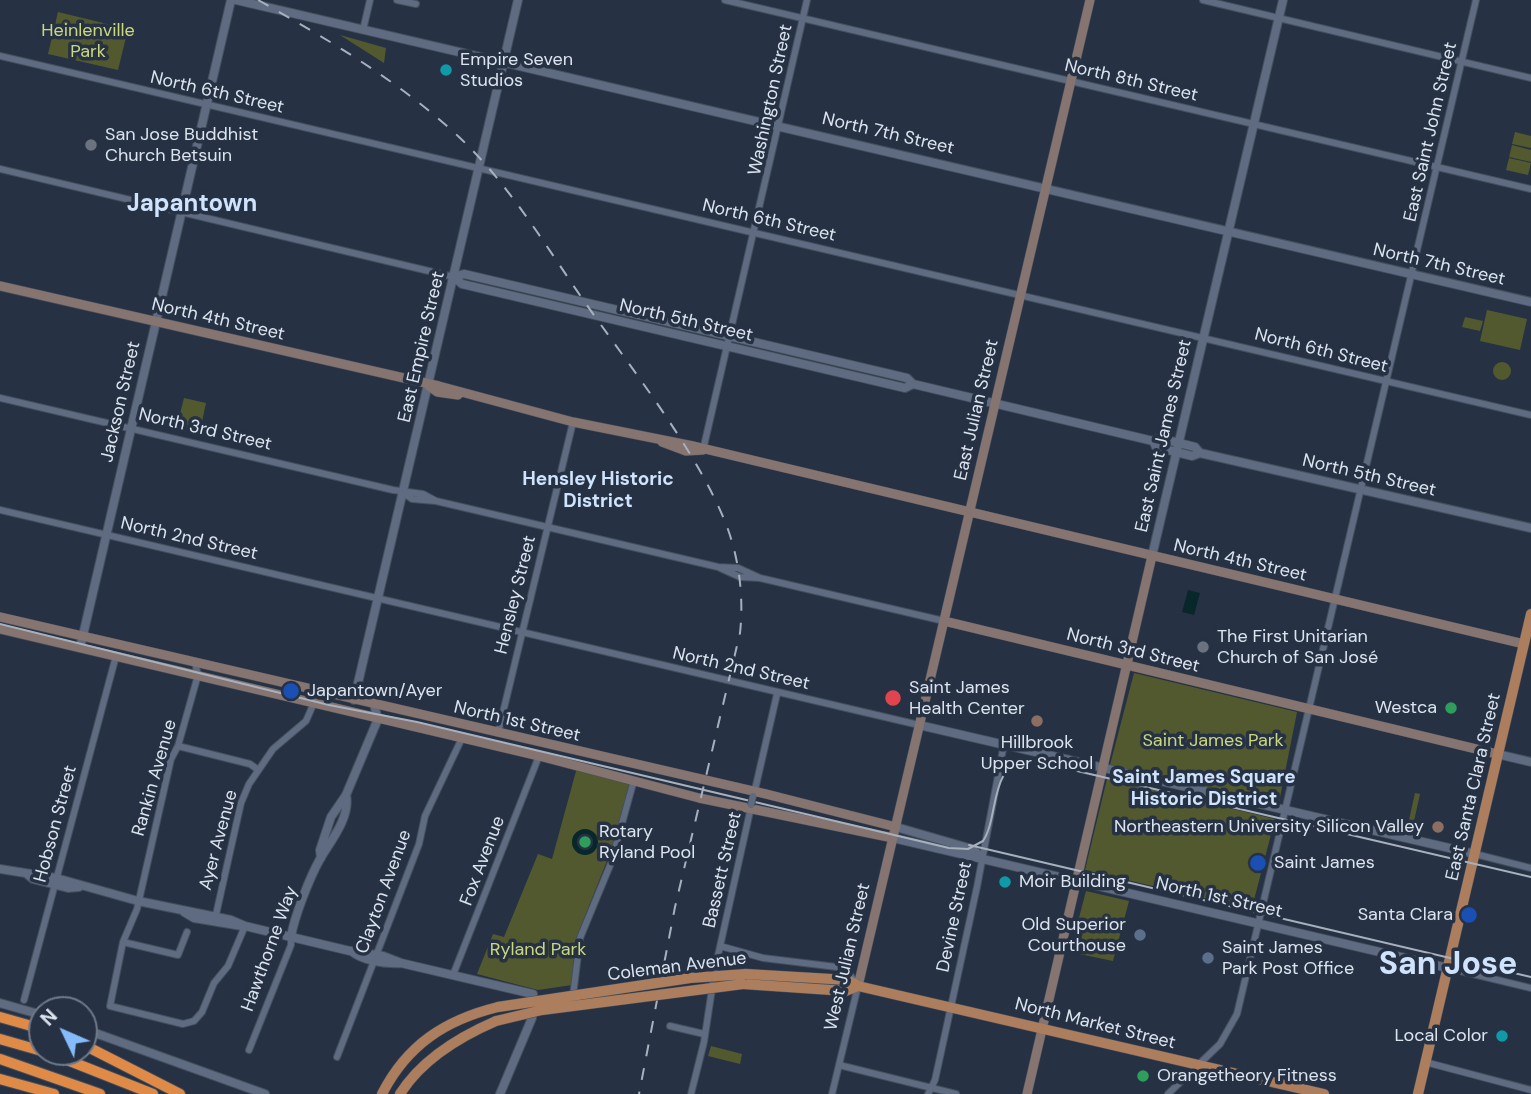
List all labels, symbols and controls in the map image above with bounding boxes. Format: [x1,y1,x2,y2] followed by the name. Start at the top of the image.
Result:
[41,20,135,62] park label: Heinlenville Park
[744,22,798,178] street label: Washington Street
[1400,40,1462,224] street label: East Saint John Street
[460,49,573,92] place label: Empire Seven Studios
[1062,55,1200,107] street label: North 8th Street
[438,62,454,78] marker: Empire Seven Studios
[148,67,286,119] street label: North 6th Street
[820,108,956,160] street label: North 7th Street
[105,124,258,166] place label: San Jose Buddhist Church Betsuin
[83,137,99,153] marker: San Jose Buddhist Church Betsuin
[127,191,257,219] district label: Japantown
[700,195,838,247] street label: North 6th Street
[1371,239,1507,291] street label: North 7th Street
[394,269,450,425] street label: East Empire Street
[149,294,287,346] street label: North 4th Street
[617,295,755,347] street label: North 5th Street
[1252,324,1390,378] street label: North 6th Street
[950,337,1004,483] street label: East Julian Street
[1131,338,1197,534] street label: East Saint James Street
[97,339,145,465] street label: Jackson Street
[136,404,274,456] street label: North 3rd Street
[1300,450,1438,502] street label: North 5th Street
[522,469,674,513] district label: Hensley Historic District
[118,513,260,565] street label: North 2nd Street
[491,533,541,657] street label: Hensley Street
[1171,535,1309,587] street label: North 4th Street
[1064,624,1202,678] street label: North 3rd Street
[1217,626,1378,668] place label: The First Unitarian Church of San José
[1195,639,1211,655] marker: The First Unitarian Church of San José
[670,643,812,695] street label: North 2nd Street
[909,677,1025,720] place label: Saint James Health Center
[307,680,442,702] place label: Japantown/Ayer
[281,681,301,701] marker: Japantown/Ayer
[883,688,903,708] marker: Saint James Health Center
[1442,691,1506,883] street label: East Santa Clara Street
[452,697,582,747] street label: North 1st Street
[1375,697,1437,719] place label: Westca
[1443,700,1459,716] marker: Westca
[1029,713,1045,729] marker: Hillbrook Upper School
[128,717,182,839] street label: Rankin Avenue
[1142,730,1284,752] park label: Saint James Park
[981,732,1093,774] place label: Hillbrook Upper School
[30,763,82,885] street label: Hobson Street
[1112,767,1296,811] district label: Saint James Square Historic District
[195,788,243,892] street label: Ayer Avenue
[699,810,747,930] street label: Bassett Street
[456,813,510,909] street label: Fox Avenue
[1114,816,1424,838] place label: Northeastern University Silicon Valley
[1430,819,1446,835] marker: Northeastern University Silicon Valley
[599,821,695,864] place label: Rotary Ryland Pool
[352,827,416,957] street label: Clayton Avenue
[577,834,593,850] marker: Rotary Ryland Pool
[1274,852,1375,874] place label: Saint James
[1248,853,1268,873] marker: Saint James
[933,860,977,974] street label: Devine Street
[1019,871,1126,893] place label: Moir Building
[1154,873,1284,923] street label: North 1st Street
[997,874,1013,890] marker: Moir Building
[821,881,875,1033] street label: West Julian Street
[237,883,303,1015] street label: Hawthorne Way
[1358,904,1453,926] place label: Santa Clara
[1459,905,1479,925] marker: Santa Clara
[1021,914,1126,956] place label: Old Superior Courthouse
[1132,927,1148,943] marker: Old Superior Courthouse
[1222,937,1354,979] place label: Saint James Park Post Office
[490,939,586,961] park label: Ryland Park
[1379,947,1517,985] district label: San Jose
[606,948,748,986] street label: Coleman Avenue
[1200,950,1216,966] marker: Saint James Park Post Office
[1012,994,1178,1054] street label: North Market Street
[28,996,98,1066] north arrow
[35,1004,63,1031] text: N
[1394,1025,1488,1047] place label: Local Color
[1494,1028,1510,1044] marker: Local Color
[1157,1065,1337,1087] place label: Orangetheory Fitness
[1135,1068,1151,1084] marker: Orangetheory Fitness

